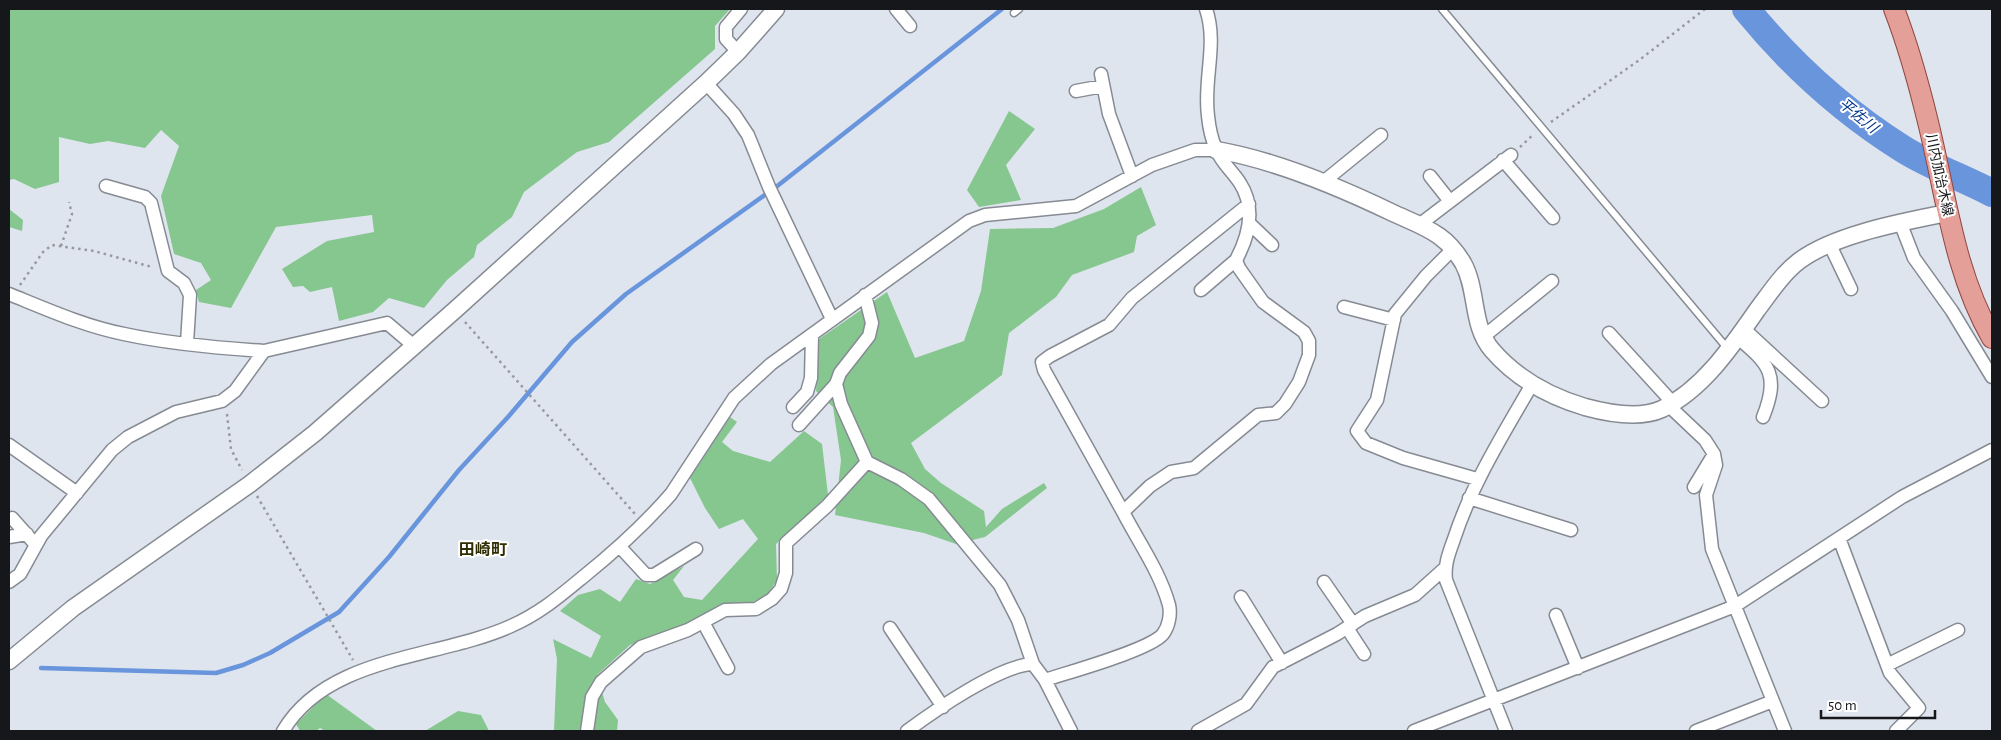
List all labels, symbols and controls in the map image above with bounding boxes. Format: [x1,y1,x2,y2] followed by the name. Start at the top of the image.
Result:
[1836,95,1882,137] water label: 平佐川
[1923,132,1956,218] street label: 川内加治木線
[459,541,507,558] district label: 田崎町
[1821,688,1935,720] scale bar
[1828,698,1857,713] text: 50 m

